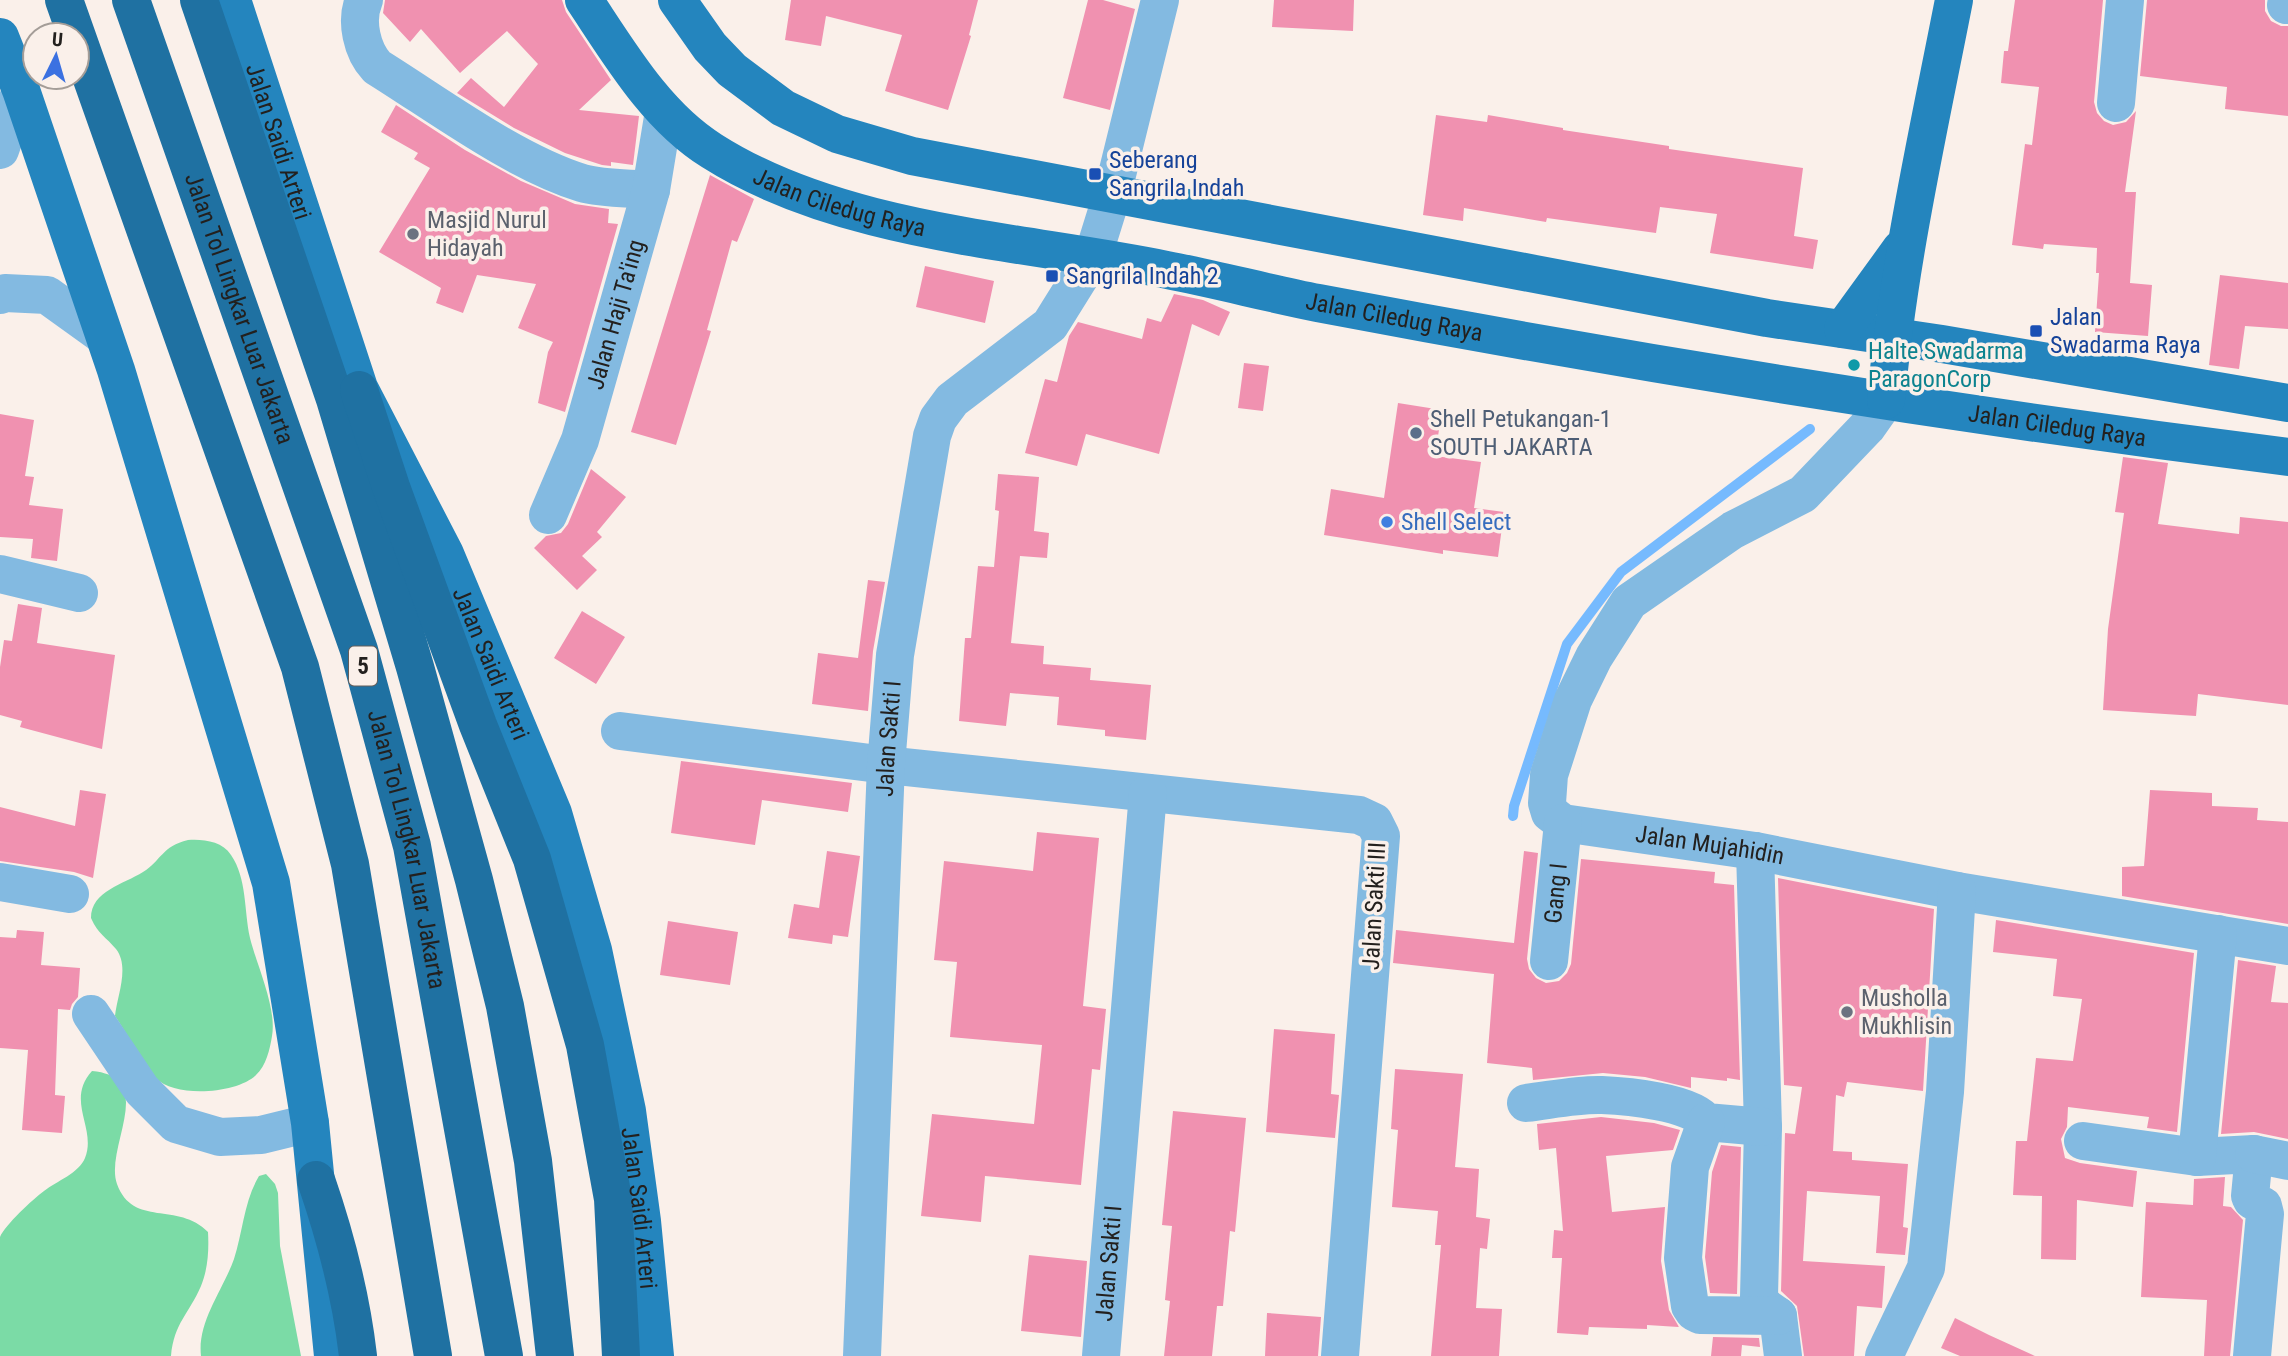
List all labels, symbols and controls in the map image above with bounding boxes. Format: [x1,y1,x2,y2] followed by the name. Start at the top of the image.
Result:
[21,21,91,91] north arrow
[51,28,64,51] text: U
[240,60,317,223] street label: Jalan Saidi Arteri
[1109,146,1244,202] place label: Seberang Sangrila Indah
[749,162,928,242] street label: Jalan Ciledug Raya
[1087,166,1103,182] marker: Seberang Sangrila Indah
[179,169,300,448] street label: Jalan Tol Lingkar Luar Jakarta
[427,206,547,262] place label: Masjid Nurul Hidayah
[405,226,421,242] marker: Masjid Nurul Hidayah
[581,236,650,393] street label: Jalan Haji Ta'ing
[1066,262,1219,290] place label: Sangrila Indah 2
[1044,268,1060,284] marker: Sangrila Indah 2
[1303,287,1485,347] street label: Jalan Ciledug Raya
[2050,303,2201,359] place label: Jalan Swadarma Raya
[2028,323,2044,339] marker: Jalan Swadarma Raya
[1868,337,2024,393] place label: Halte Swadarma ParagonCorp
[1846,357,1862,373] marker: Halte Swadarma ParagonCorp
[1966,399,2148,452] street label: Jalan Ciledug Raya
[1430,405,1612,461] place label: Shell Petukangan-1 SOUTH JAKARTA
[1408,425,1424,441] marker: Shell Petukangan-1 SOUTH JAKARTA
[1401,508,1511,536] place label: Shell Select
[1379,514,1395,530] marker: Shell Select
[447,583,535,744] street label: Jalan Saidi Arteri
[349,646,377,686] road number: 5
[871,680,907,797] street label: Jalan Sakti I
[362,707,452,991] street label: Jalan Tol Lingkar Luar Jakarta
[1634,820,1787,870] street label: Jalan Mujahidin
[1357,841,1391,971] street label: Jalan Sakti III
[1539,862,1573,925] street label: Gang I
[1861,984,1952,1040] place label: Musholla Mukhlisin
[1839,1004,1855,1020] marker: Musholla Mukhlisin
[615,1126,662,1290] street label: Jalan Saidi Arteri
[1090,1204,1128,1322] street label: Jalan Sakti I

